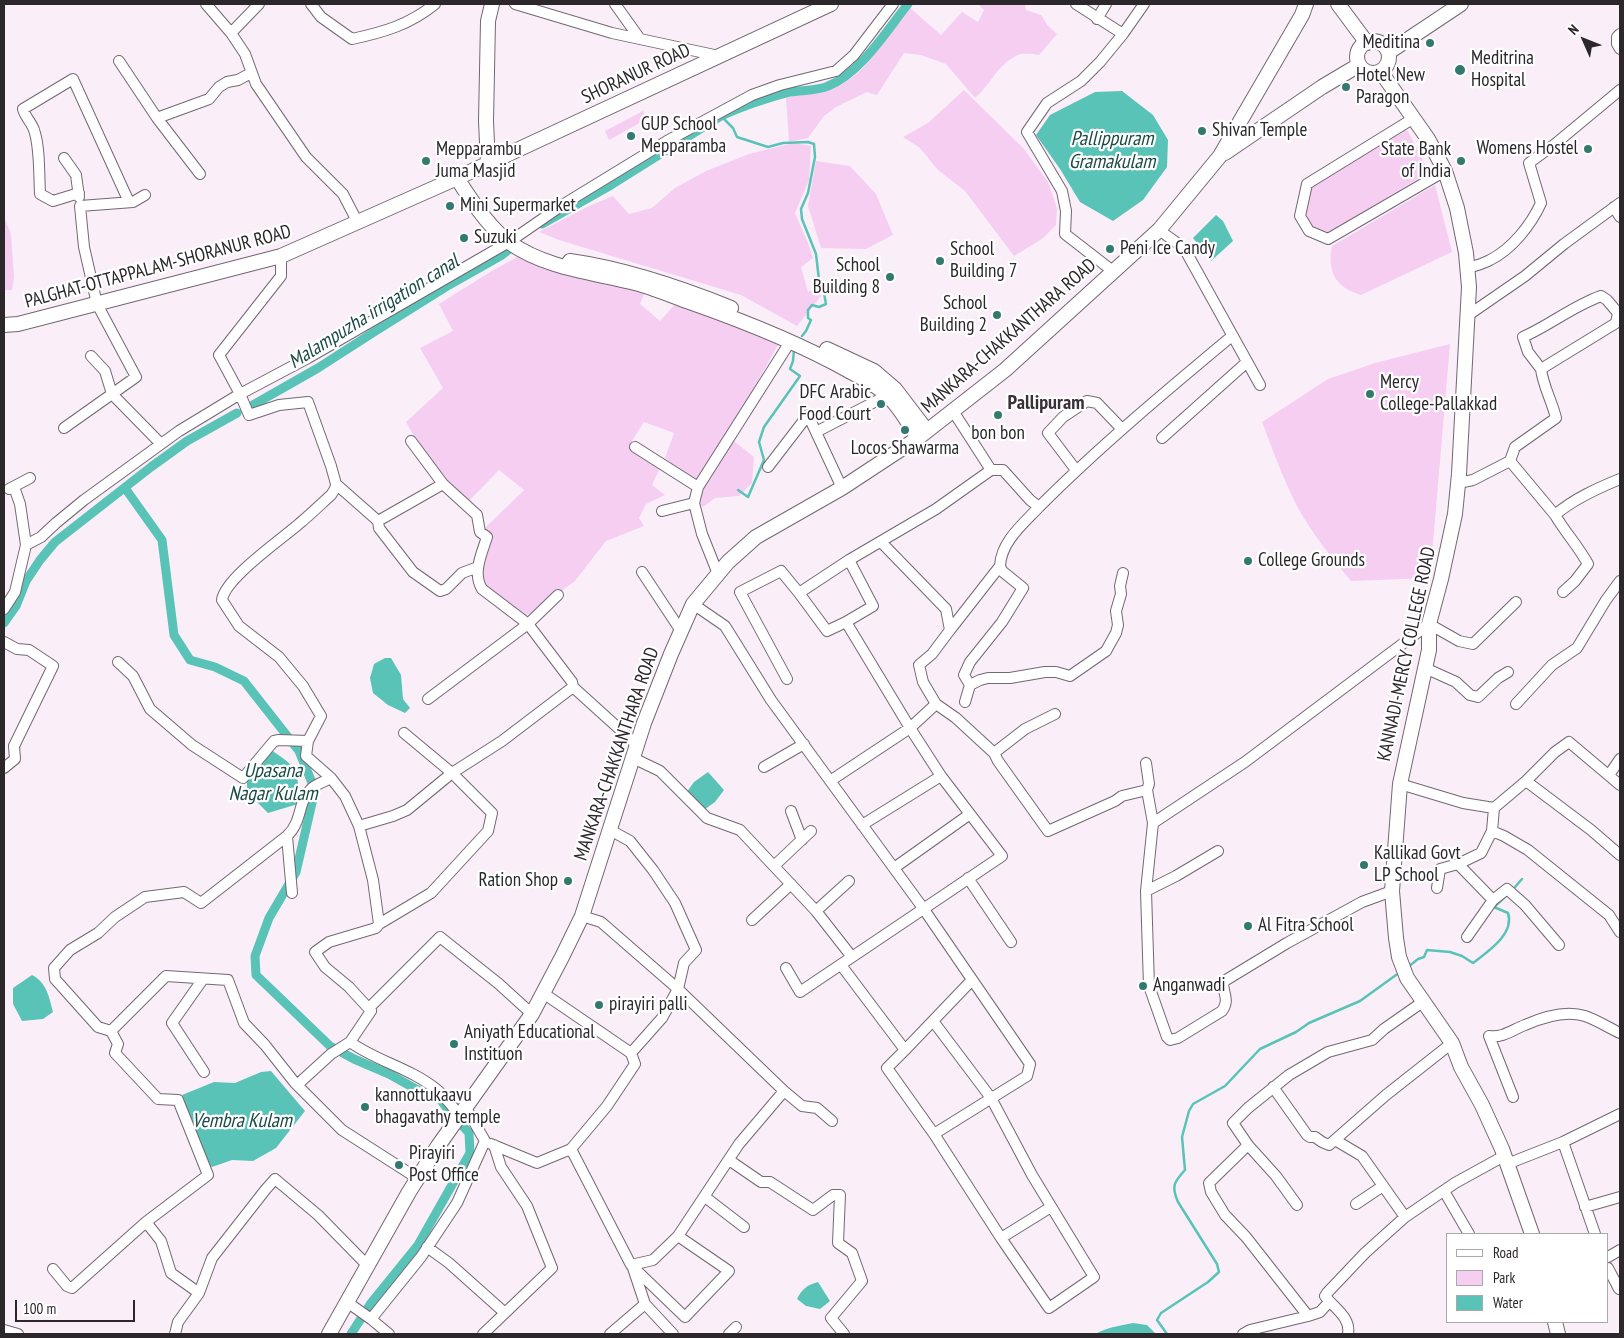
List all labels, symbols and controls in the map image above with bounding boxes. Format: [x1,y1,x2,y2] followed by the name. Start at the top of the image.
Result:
[1559,15,1609,65] north arrow
[1564,21,1582,39] text: N
[1362,32,1420,54] place label: Meditina
[1424,37,1436,49] marker: Meditina
[578,39,694,109] street label: SHORANUR ROAD
[1471,48,1534,92] place label: Meditrina Hospital
[1453,63,1467,77] marker: Meditrina Hospital
[1356,65,1425,109] place label: Hotel New Paragon
[1340,81,1352,93] marker: Hotel New Paragon
[641,114,726,158] place label: GUP School Mepparamba
[1212,120,1307,142] place label: Shivan Temple
[1196,125,1208,137] marker: Shivan Temple
[1069,127,1155,174] water label: Pallippuram Gramakulam
[625,130,637,142] marker: GUP School Mepparamba
[1477,138,1578,160] place label: Womens Hostel
[436,139,522,183] place label: Mepparambu Juma Masjid
[1381,139,1451,183] place label: State Bank of India
[1582,143,1594,155] marker: Womens Hostel
[420,155,432,167] marker: Mepparambu Juma Masjid
[1455,155,1467,167] marker: State Bank of India
[460,195,576,217] place label: Mini Supermarket
[444,200,456,212] marker: Mini Supermarket
[22,220,294,314] street label: PALGHAT-OTTAPPALAM-SHORANUR ROAD
[474,227,517,249] place label: Suzuki
[458,232,470,244] marker: Suzuki
[1120,238,1215,260] place label: Peni Ice Candy
[950,239,1017,283] place label: School Building 7
[1104,243,1116,255] marker: Peni Ice Candy
[284,250,464,374] water label: Malampuzha irrigation canal
[917,254,1101,418] street label: MANKARA-CHAKKANTHARA ROAD
[813,255,880,299] place label: School Building 8
[934,255,946,267] marker: School Building 7
[884,271,896,283] marker: School Building 8
[920,293,987,337] place label: School Building 2
[991,309,1003,321] marker: School Building 2
[1380,372,1497,416] place label: Mercy College-Pallakkad
[799,382,871,426] place label: DFC Arabic Food Court
[1364,388,1376,400] marker: Mercy College-Pallakkad
[1008,391,1084,415] district label: Pallipuram
[875,398,887,410] marker: DFC Arabic Food Court
[992,409,1004,421] marker: bon bon
[971,423,1025,445] place label: bon bon
[899,424,911,436] marker: Locos Shawarma
[851,438,959,460] place label: Locos Shawarma
[1373,545,1441,763] street label: KANNADI-MERCY COLLEGE ROAD
[1258,550,1365,572] place label: College Grounds
[1242,555,1254,567] marker: College Grounds
[570,644,664,864] street label: MANKARA-CHAKKANTHARA ROAD
[229,759,317,806] water label: Upasana Nagar Kulam
[1374,843,1461,887] place label: Kallikad Govt LP School
[1358,859,1370,871] marker: Kallikad Govt LP School
[478,870,558,892] place label: Ration Shop
[562,875,574,887] marker: Ration Shop
[1258,915,1354,937] place label: Al Fitra School
[1242,920,1254,932] marker: Al Fitra School
[1153,975,1226,997] place label: Anganwadi
[1137,980,1149,992] marker: Anganwadi
[609,994,688,1016] place label: pirayiri palli
[593,999,605,1011] marker: pirayiri palli
[464,1022,595,1066] place label: Aniyath Educational Instituon
[448,1038,460,1050] marker: Aniyath Educational Instituon
[375,1085,501,1129] place label: kannottukaavu bhagavathy temple
[359,1101,371,1113] marker: kannottukaavu bhagavathy temple
[192,1109,292,1133] water label: Vembra Kulam
[409,1143,479,1187] place label: Pirayiri Post Office
[393,1159,405,1171] marker: Pirayiri Post Office
[1446,1233,1609,1323] legend
[1493,1243,1519,1262] text: Road
[1493,1268,1515,1287] text: Park
[18,1290,138,1322] scale bar
[1493,1293,1523,1312] text: Water
[23,1299,56,1318] text: 100 m

